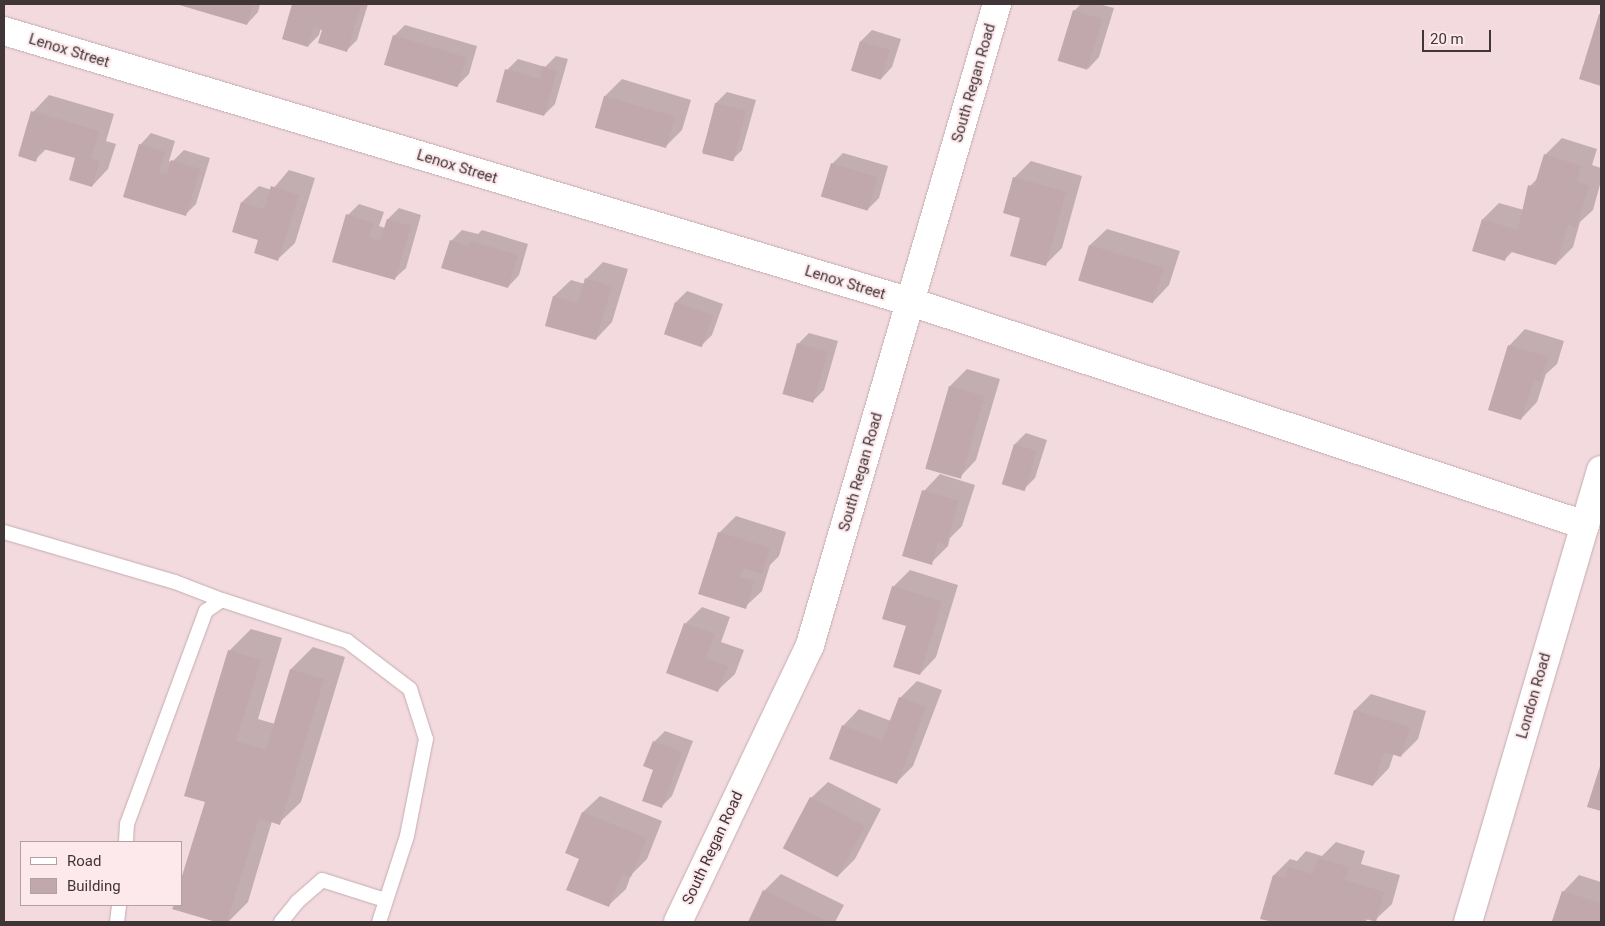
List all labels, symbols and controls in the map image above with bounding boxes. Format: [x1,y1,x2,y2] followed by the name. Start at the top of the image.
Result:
[1425,20,1494,52] scale bar
[948,21,1000,145] street label: South Regan Road
[26,30,112,72] street label: Lenox Street
[1430,30,1464,48] text: 20 m
[414,146,500,188] street label: Lenox Street
[802,262,888,304] street label: Lenox Street
[835,410,887,534] street label: South Regan Road
[1513,651,1555,741] street label: London Road
[679,789,747,907] street label: South Regan Road
[20,841,182,906] legend
[67,852,101,870] text: Road
[67,877,121,895] text: Building

